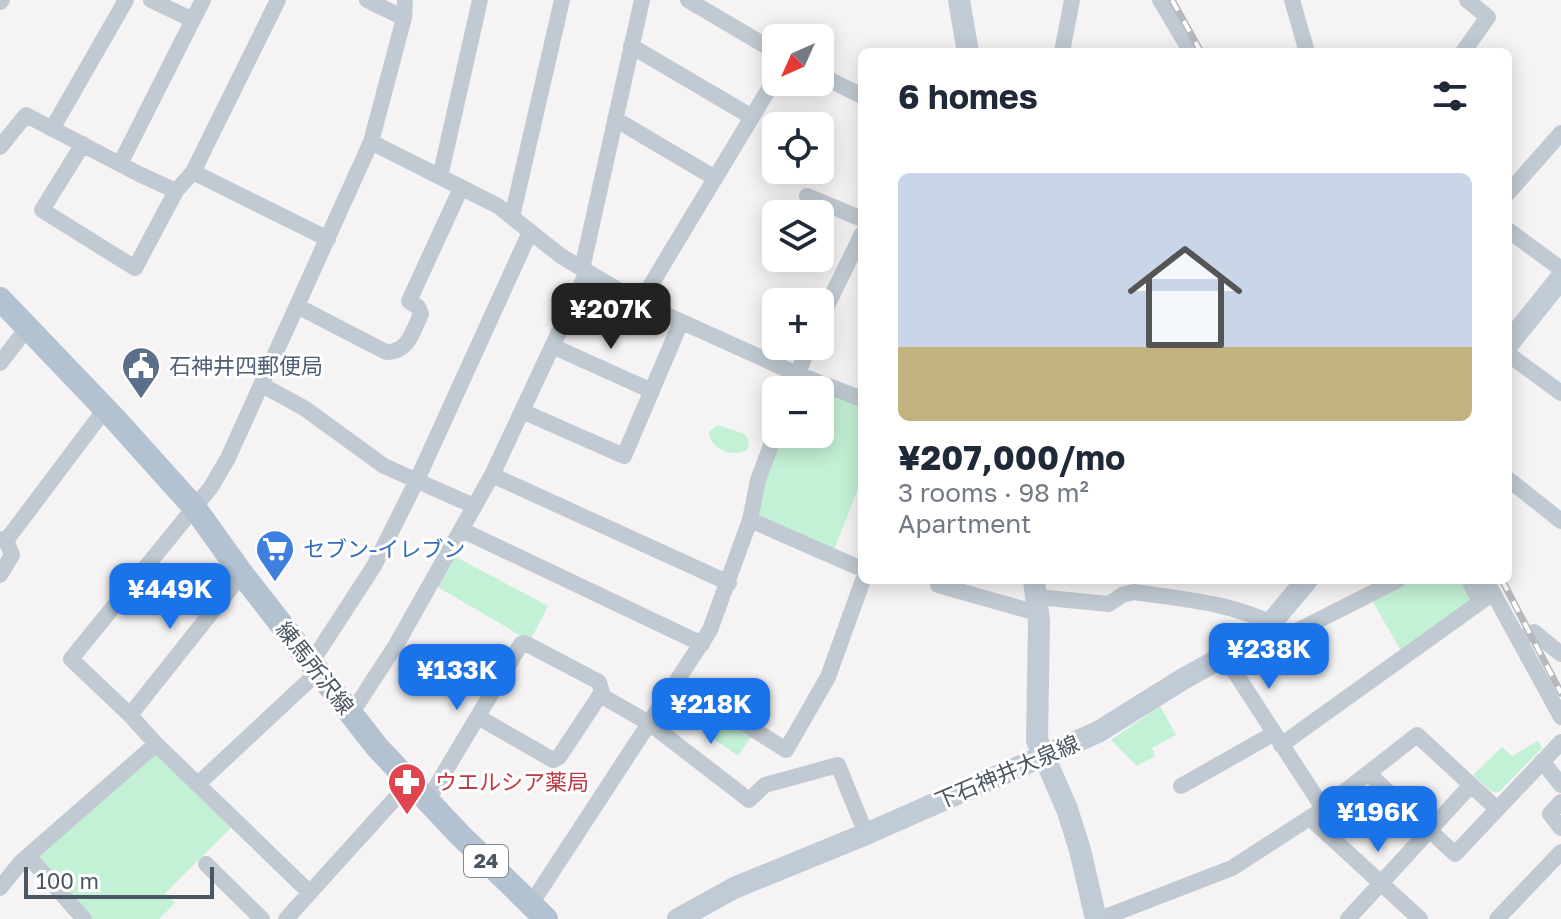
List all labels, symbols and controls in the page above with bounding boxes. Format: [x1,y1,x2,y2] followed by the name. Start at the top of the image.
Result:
[762,24,834,96] north arrow
[762,24,834,448] map controls
[1428,74,1472,118] icon: filters
[898,76,1038,116] text: 6 homes
[762,112,834,184] button: locate
[762,200,834,272] button: layers
[1113,225,1257,369] icon: home
[555,283,667,351] pin: ¥207K
[762,288,834,360] button: +
[570,293,652,324] text: ¥207K
[120,345,162,400] public building icon: 石神井四郵便局
[169,352,323,379] place label: 石神井四郵便局
[762,376,834,448] button: −
[898,437,1125,477] text: ¥207,000/mo
[898,477,1089,508] text: 3 rooms · 98 m²
[898,508,1031,539] text: Apartment
[254,528,296,583] supermarket icon: セブン-イレブン
[303,535,465,562] place label: セブン-イレブン
[114,563,226,631] pin: ¥449K
[127,573,213,604] text: ¥449K
[271,616,360,719] street label: 練馬所沢線
[1213,623,1325,691] pin: ¥238K
[1227,633,1311,664] text: ¥238K
[401,644,513,712] pin: ¥133K
[416,654,498,685] text: ¥133K
[655,678,767,746] pin: ¥218K
[670,688,752,719] text: ¥218K
[931,729,1083,814] street label: 下石神井大泉線
[386,761,428,816] pharmacy icon: ウエルシア薬局
[435,768,589,795] place label: ウエルシア薬局
[1322,786,1434,854] pin: ¥196K
[1337,796,1419,827] text: ¥196K
[464,845,508,877] road number: 24
[24,863,214,899] scale bar
[36,867,99,894] text: 100 m

